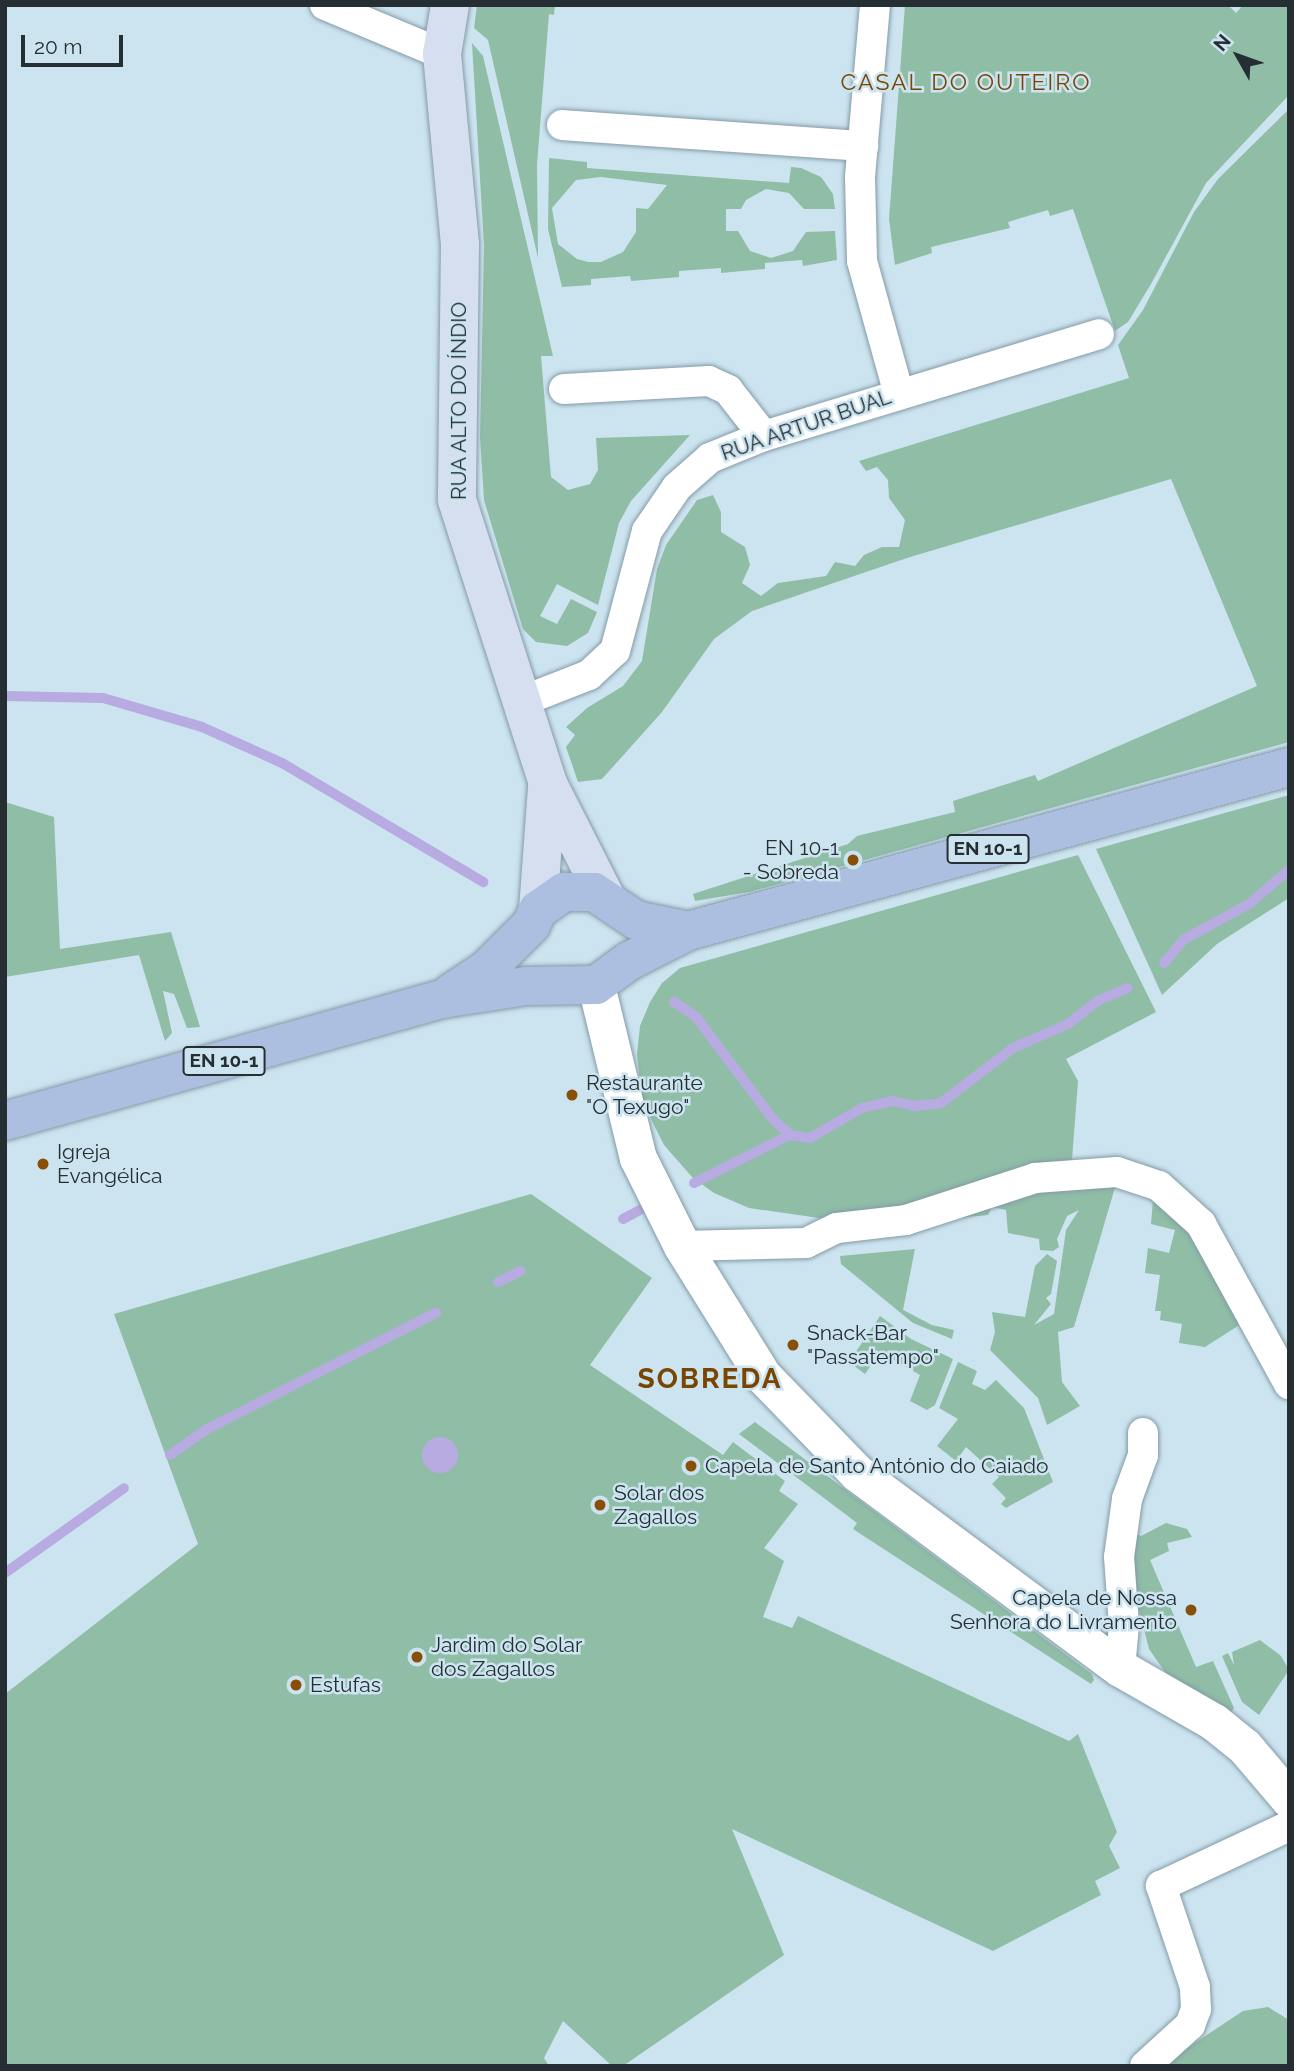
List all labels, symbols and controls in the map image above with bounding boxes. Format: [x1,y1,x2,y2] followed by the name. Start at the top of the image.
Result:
[24,21,126,65] scale bar
[1203,21,1273,91] north arrow
[1209,30,1235,55] text: N
[34,34,82,59] text: 20 m
[842,68,1090,96] district label: CASAL DO OUTEIRO
[446,301,472,501] street label: RUA ALTO DO ÍNDIO
[717,384,895,466] street label: RUA ARTUR BUAL
[946,834,1030,864] road number: EN 10-1
[743,835,839,885] place label: EN 10-1 - Sobreda
[845,852,861,868] marker: EN 10-1 - Sobreda
[182,1046,266,1077] road number: EN 10-1
[586,1070,703,1120] place label: Restaurante "O Texugo"
[564,1087,580,1103] marker: Restaurante "O Texugo"
[57,1139,163,1189] place label: Igreja Evangélica
[35,1156,51,1172] marker: Igreja Evangélica
[807,1320,939,1370] place label: Snack-Bar "Passatempo"
[785,1337,801,1353] marker: Snack-Bar "Passatempo"
[638,1362,782,1396] district label: SOBREDA
[705,1453,1049,1479] place label: Capela de Santo António do Caiado
[683,1458,699,1474] marker: Capela de Santo António do Caiado
[614,1480,705,1530] place label: Solar dos Zagallos
[592,1497,608,1513] marker: Solar dos Zagallos
[950,1585,1177,1635] place label: Capela de Nossa Senhora do Livramento
[1183,1602,1199,1618] marker: Capela de Nossa Senhora do Livramento
[431,1632,582,1682] place label: Jardim do Solar dos Zagallos
[409,1649,425,1665] marker: Jardim do Solar dos Zagallos
[310,1672,381,1698] place label: Estufas
[288,1677,304,1693] marker: Estufas

